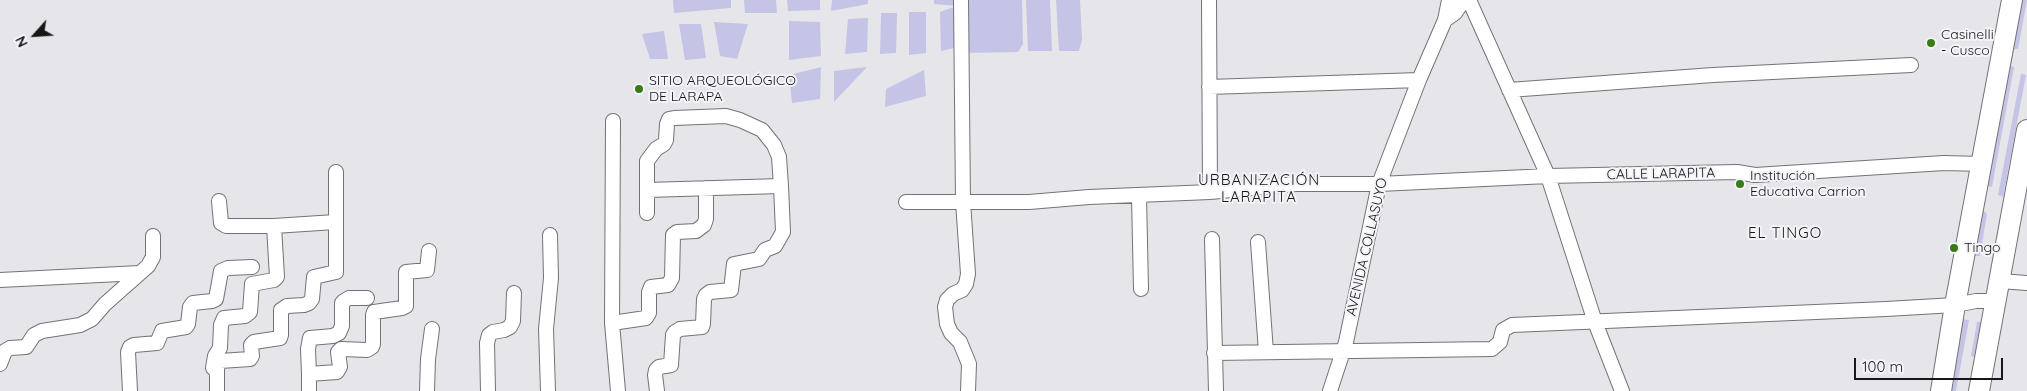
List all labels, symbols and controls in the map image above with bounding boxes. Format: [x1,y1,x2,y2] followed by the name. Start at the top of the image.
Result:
[10,10,60,60] north arrow
[1941,27,1994,59] place label: Casinelli - Cusco
[11,33,32,50] text: N
[1925,37,1937,49] marker: Casinelli - Cusco
[649,73,796,105] place label: SITIO ARQUEOLÓGICO DE LARAPA
[633,83,645,95] marker: SITIO ARQUEOLÓGICO DE LARAPA
[1607,165,1715,183] street label: CALLE LARAPITA
[1750,168,1866,200] place label: Institución Educativa Carrion
[1196,171,1322,206] district label: URBANIZACIÓN LARAPITA
[1343,176,1391,318] street label: AVENIDA COLLASUYO
[1734,178,1746,190] marker: Institución Educativa Carrion
[1747,224,1823,242] district label: EL TINGO
[1964,240,2000,256] place label: Tingo
[1948,242,1960,254] marker: Tingo
[1857,348,2006,380] scale bar
[1862,357,1903,376] text: 100 m

